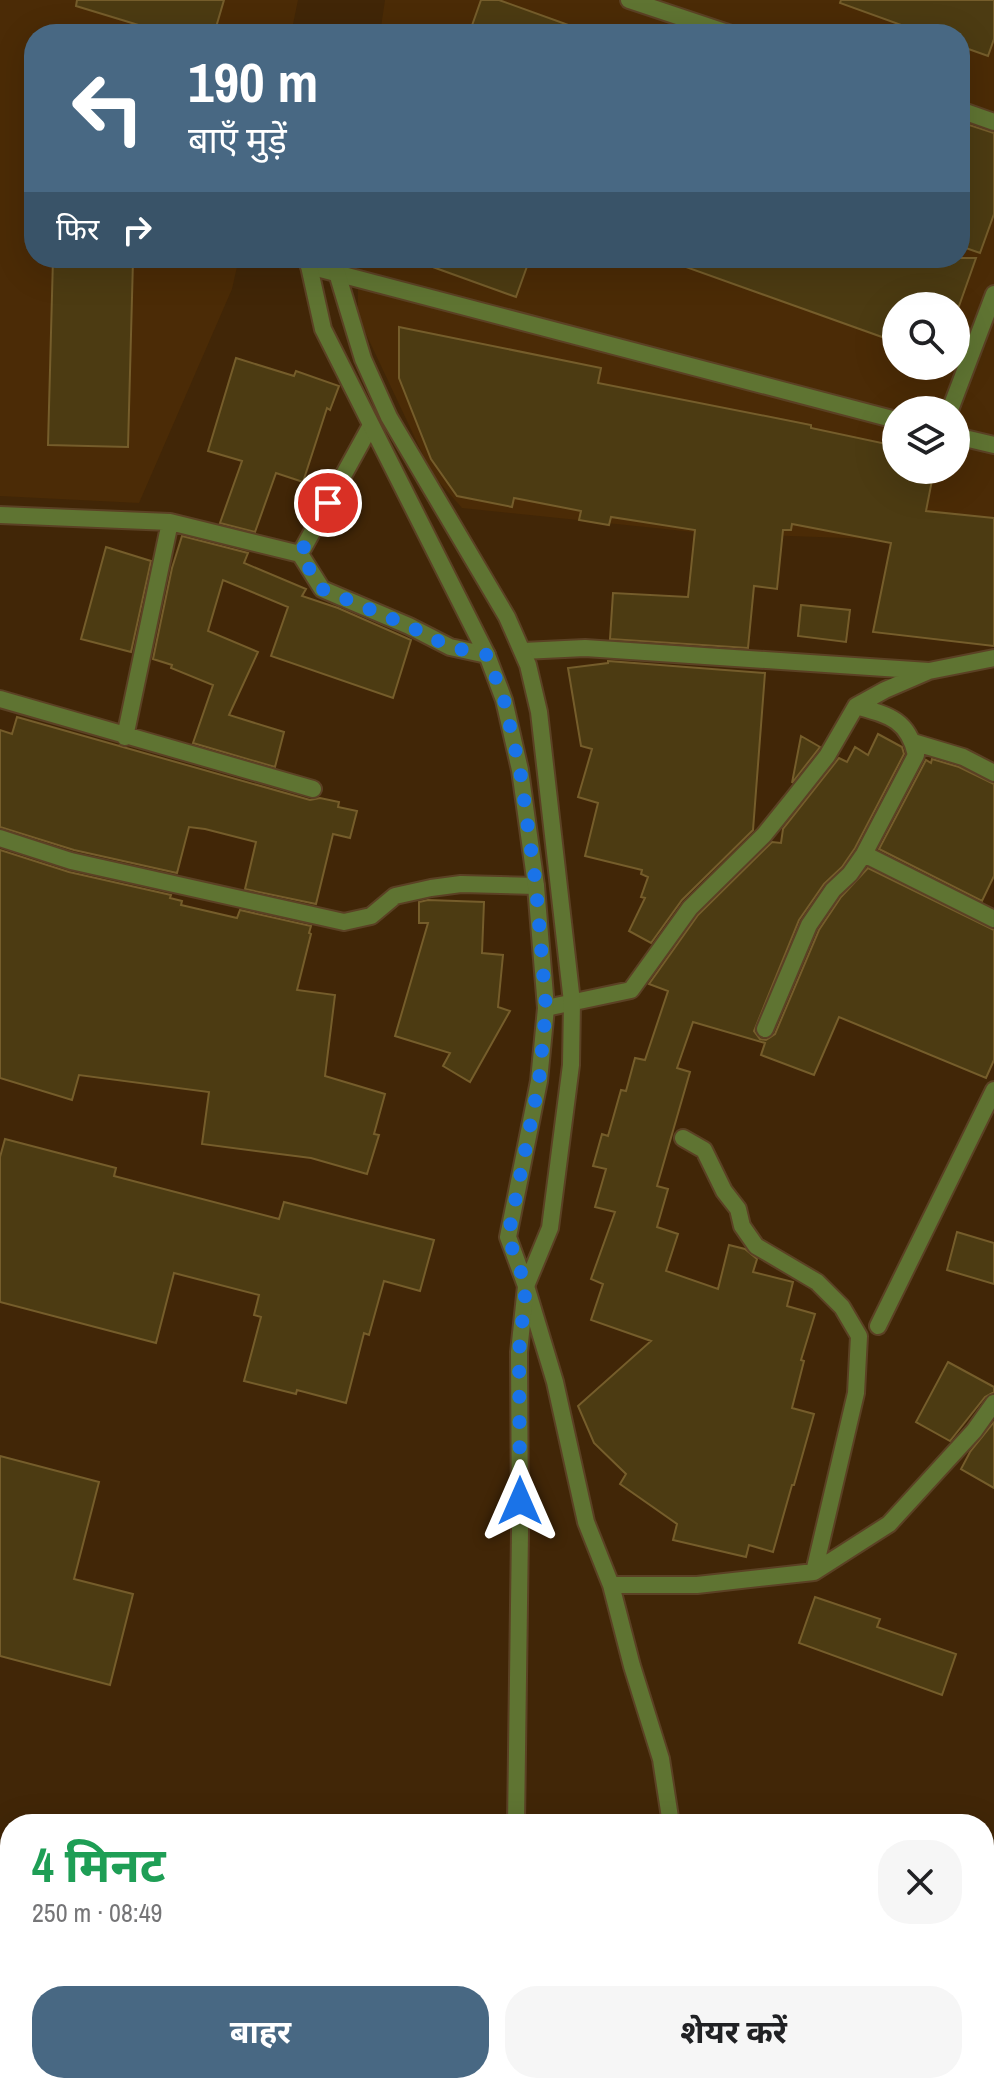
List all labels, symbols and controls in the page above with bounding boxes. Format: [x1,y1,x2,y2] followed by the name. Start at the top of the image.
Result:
[188,44,318,119] text: 190 m
[56,56,160,160] icon: left
[188,116,287,164] text: बाएँ मुड़ें
[115,208,159,252] icon: right
[56,209,99,249] text: फिर
[882,292,970,484] map controls
[882,292,970,380] button: search
[882,396,970,484] button: layers
[294,469,362,537] pin
[306,481,350,525] icon: arrive
[478,1459,562,1543] position arrow
[32,1832,166,1897] text: 4 मिनट
[878,1840,962,1924] button: close
[32,1895,162,1930] text: 250 m · 08:49
[32,1986,489,2078] button: बाहर
[505,1986,962,2078] button: शेयर करें

